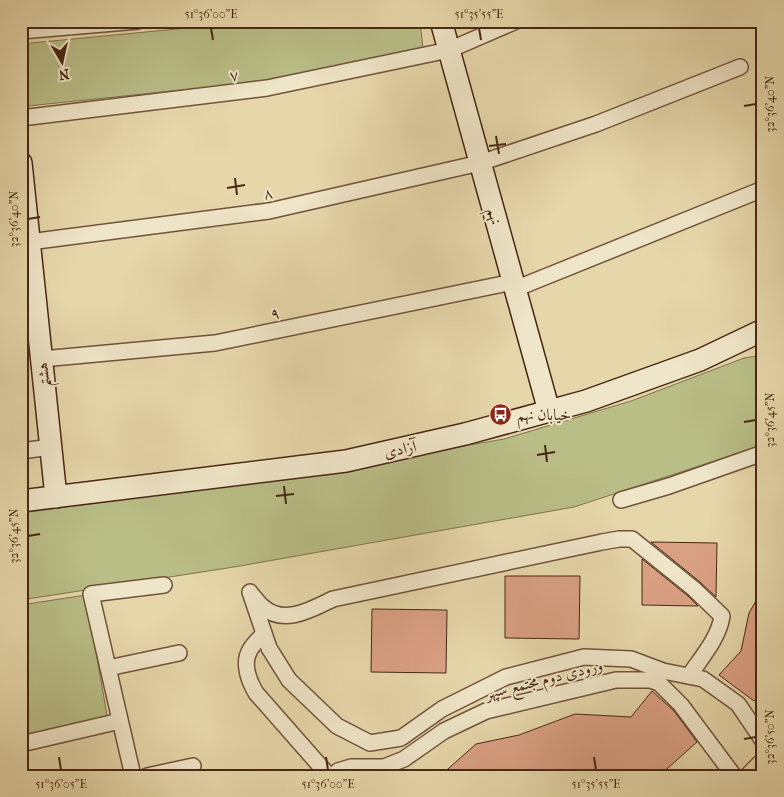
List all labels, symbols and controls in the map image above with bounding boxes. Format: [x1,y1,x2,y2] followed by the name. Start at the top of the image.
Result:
[184,7,238,21] text: 51°36'00"E
[455,7,503,21] text: 51°35'55"E
[38,38,88,88] north arrow
[57,65,71,84] text: N
[228,65,240,85] street label: ۷
[763,76,777,132] text: 32°36'40"N
[262,183,274,203] street label: ۸
[7,191,21,247] text: 32°36'40"N
[478,205,506,228] street label: نهم
[268,303,282,323] street label: ۹
[32,361,61,389] street label: هشتم
[763,392,777,448] text: 32°36'45"N
[489,402,513,426] bus stop icon: خیابان نهم
[517,405,571,430] place label: خیابان نهم
[382,436,419,462] street label: آزادی
[7,508,21,564] text: 32°36'45"N
[481,655,606,709] street label: ورودی دوم مجتمع سپهر
[763,710,777,765] text: 32°36'50"N
[35,777,87,791] text: 51°36'05"E
[301,777,355,791] text: 51°36'00"E
[572,777,620,791] text: 51°35'55"E

